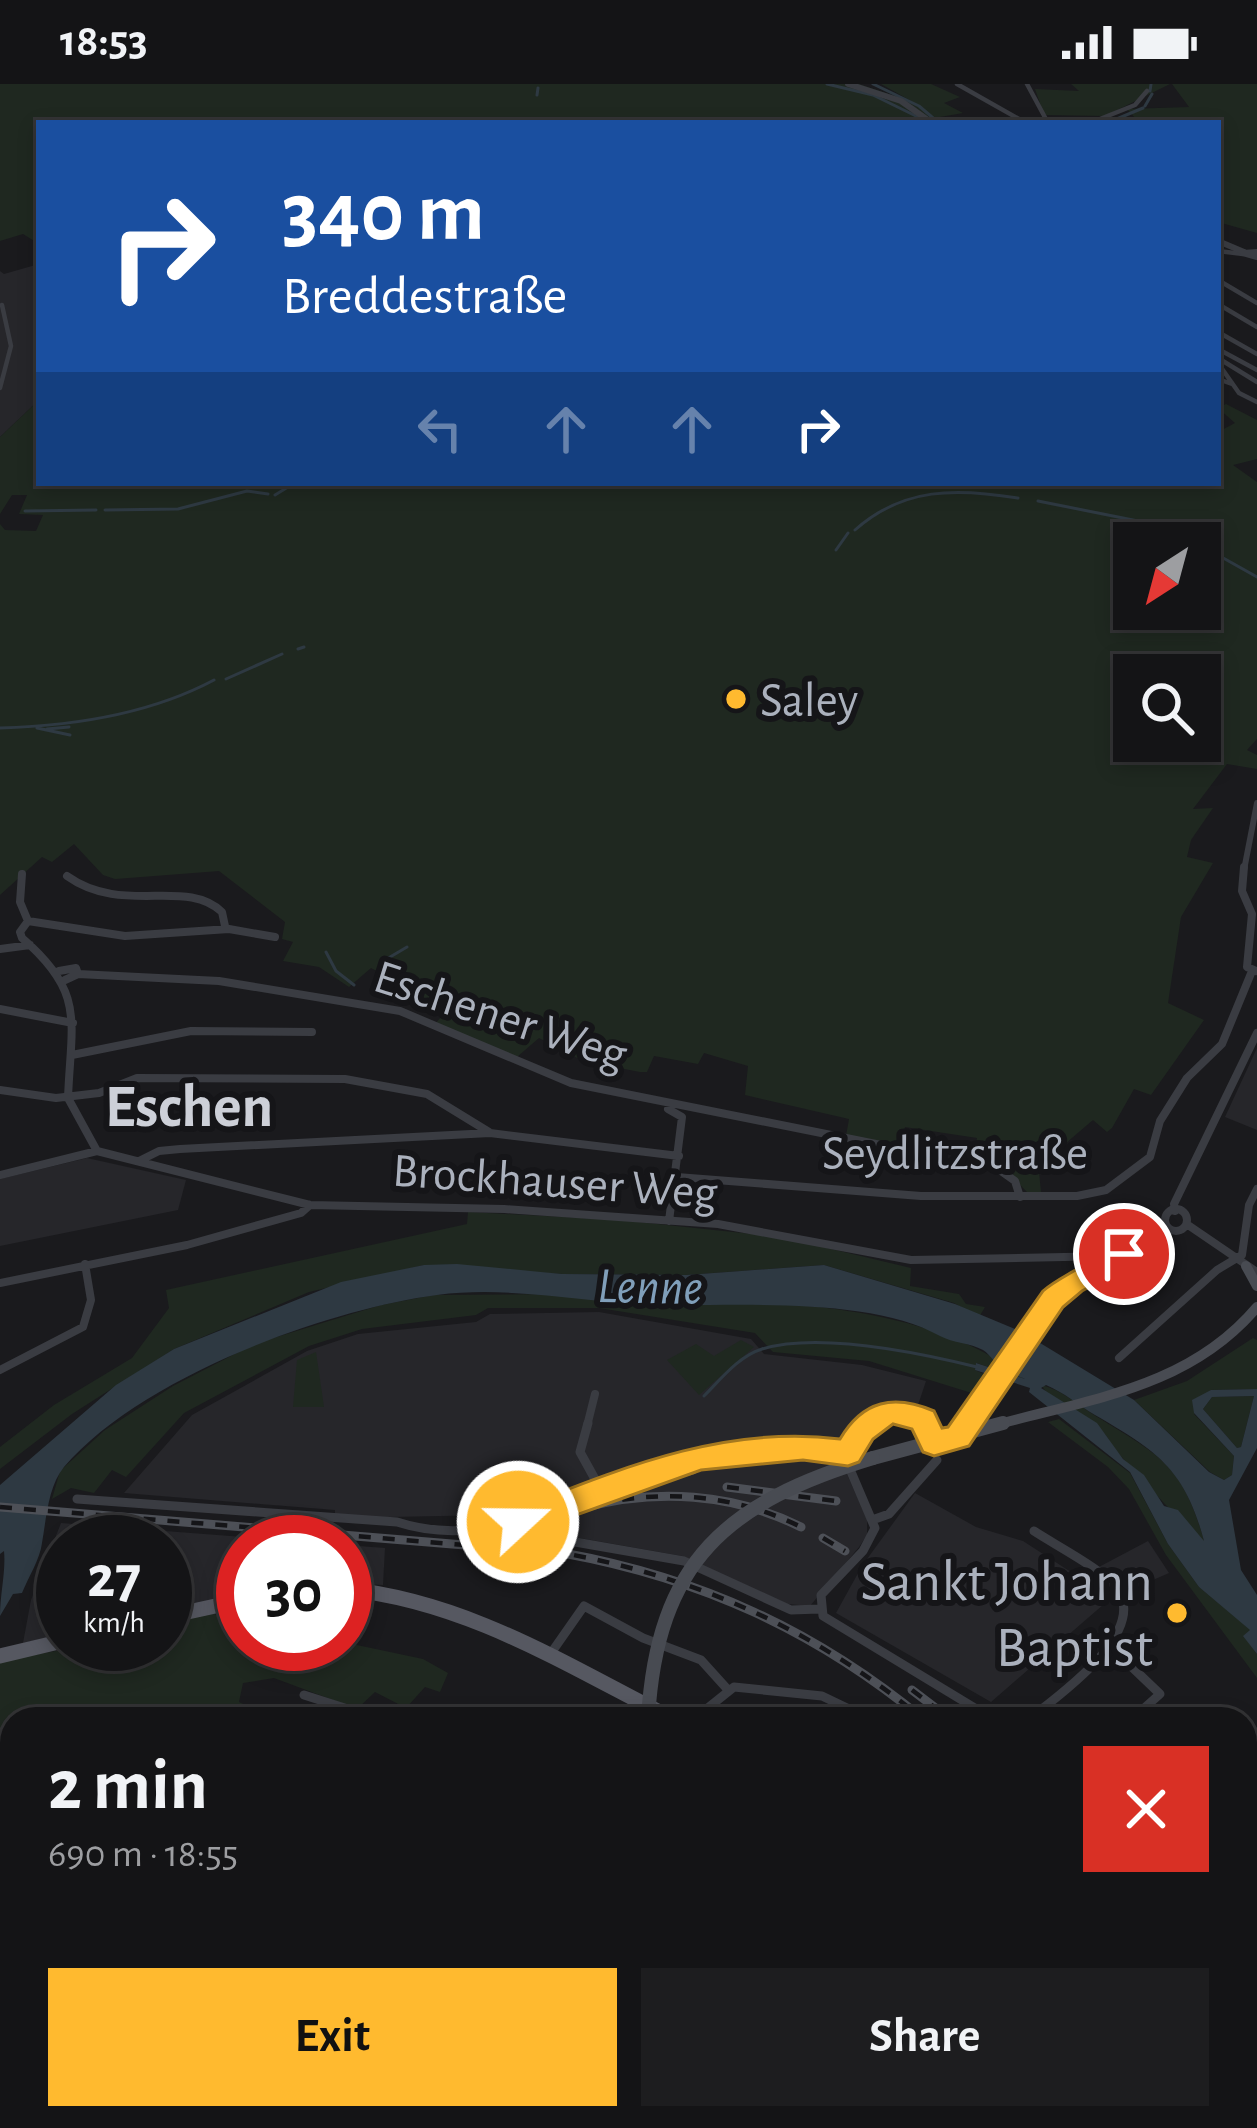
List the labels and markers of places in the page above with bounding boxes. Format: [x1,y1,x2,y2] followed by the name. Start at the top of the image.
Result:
[760,678,858,726] place label: Saley
[723,686,749,712] marker: Saley
[1073,1203,1175,1305] pin
[860,1554,1153,1677] place label: Sankt Johann Baptist
[1164,1600,1190,1626] marker: Sankt Johann Baptist

